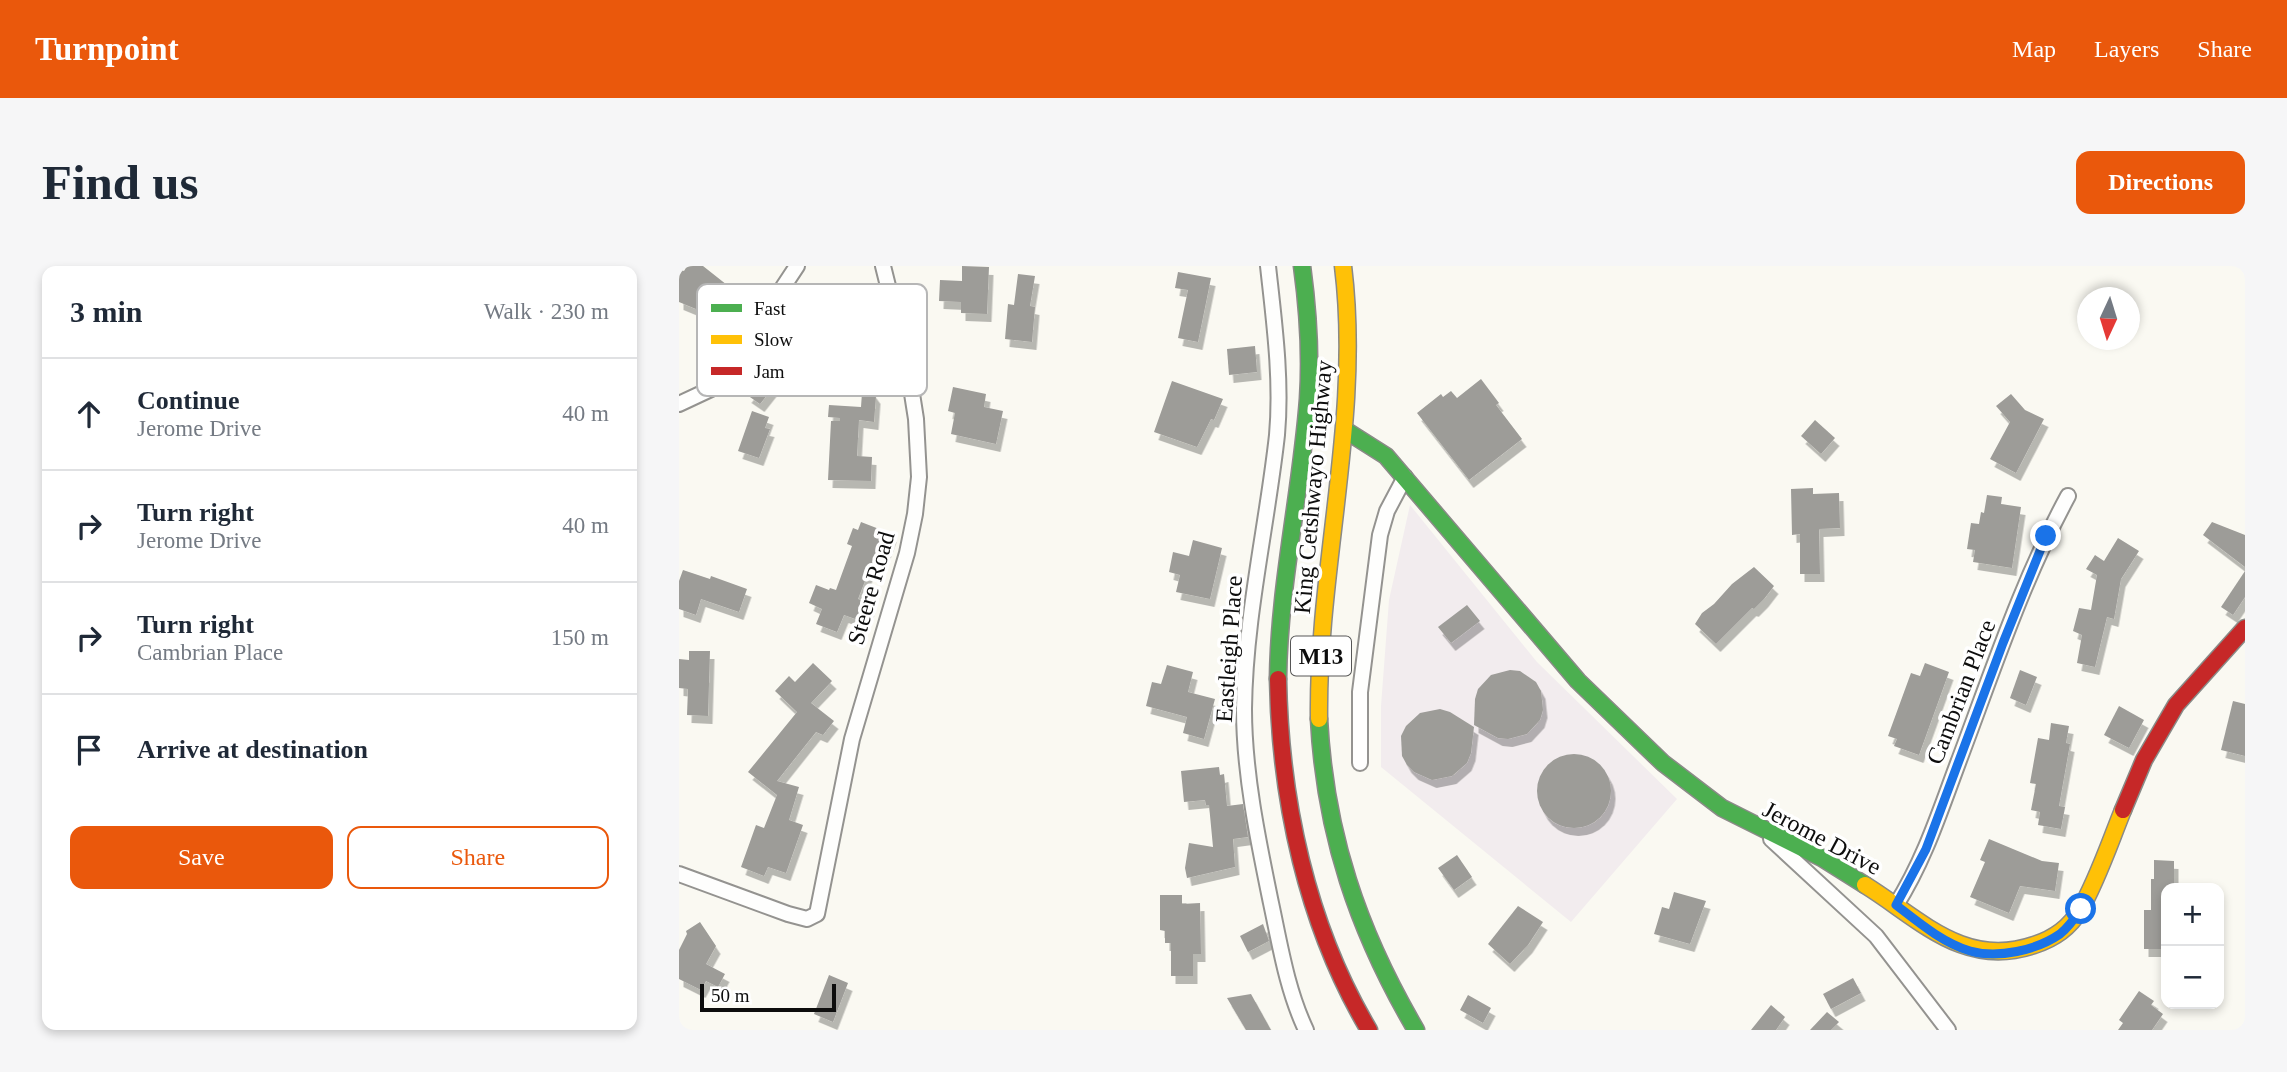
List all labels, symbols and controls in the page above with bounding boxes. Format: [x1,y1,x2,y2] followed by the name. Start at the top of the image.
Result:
[35,31,179,67] text: Turnpoint
[2012,36,2056,62] text: Map
[2094,36,2159,62] text: Layers
[2197,36,2252,62] text: Share
[2076,151,2245,214] button: Directions
[42,155,199,210] text: Find us
[697,284,927,396] legend
[2077,287,2140,350] north arrow
[70,295,143,328] text: 3 min
[754,298,786,319] text: Fast
[484,299,609,324] text: Walk · 230 m
[754,329,793,350] text: Slow
[1289,359,1337,615] street label: King Cetshwayo Highway
[754,361,785,382] text: Jam
[137,386,240,415] text: Continue
[70,395,108,433] icon: ahead
[562,401,609,426] text: 40 m
[137,416,262,441] text: Jerome Drive
[137,498,254,527] text: Turn right
[70,507,108,545] icon: right
[562,513,609,538] text: 40 m
[2030,520,2061,551] route end
[137,528,262,553] text: Jerome Drive
[842,528,900,648] street label: Steere Road
[1211,575,1247,723] street label: Eastleigh Place
[137,610,254,639] text: Turn right
[1922,616,2000,768] street label: Cambrian Place
[70,619,108,657] icon: right
[551,625,609,650] text: 150 m
[1291,636,1351,676] road number: M13
[137,640,283,665] text: Cambrian Place
[70,731,108,769] icon: arrive
[137,735,368,764] text: Arrive at destination
[1759,796,1885,880] street label: Jerome Drive
[70,826,333,889] button: Save
[347,826,609,889] button: Share
[2161,883,2224,1009] map controls
[2161,883,2224,946] button: +
[2065,893,2096,924] route start
[2161,946,2224,1009] button: −
[700,981,837,1013] scale bar
[711,985,750,1006] text: 50 m

